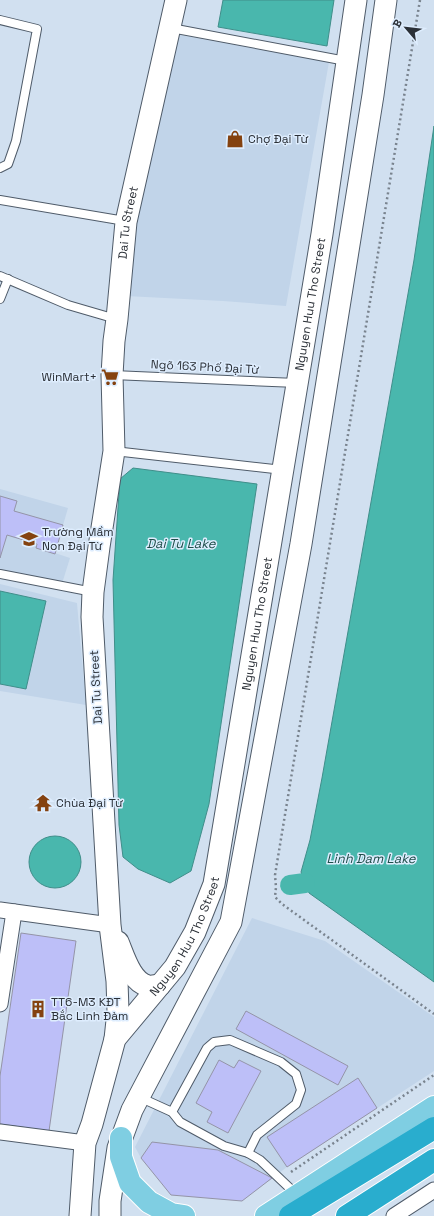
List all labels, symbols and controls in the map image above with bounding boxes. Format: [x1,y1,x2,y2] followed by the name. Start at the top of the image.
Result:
[386,8,426,48] north arrow
[389,17,405,30] text: B
[225,129,245,149] shop icon: Chợ Đại Từ
[248,131,308,147] place label: Chợ Đại Từ
[115,185,142,260] street label: Dai Tu Street
[291,236,329,372] street label: Nguyen Huu Tho Street
[150,356,260,378] street label: Ngõ 163 Phố Đại Từ
[100,367,120,387] supermarket icon: WinMart+
[41,369,97,385] place label: WinMart+
[42,524,114,554] place label: Trường Mầm Non Đại Từ
[19,529,39,549] school or university icon: Trường Mầm Non Đại Từ
[146,535,217,552] water label: Dai Tu Lake
[238,556,276,692] street label: Nguyen Huu Tho Street
[86,650,106,724] street label: Dai Tu Street
[33,793,53,813] temple icon: Chùa Đại Từ
[56,795,123,811] place label: Chùa Đại Từ
[326,850,417,867] water label: Linh Dam Lake
[146,875,223,1000] street label: Nguyen Huu Tho Street
[51,994,128,1024] place label: TT6-M3 KĐT Bắc Linh Đàm
[28,999,48,1019] building icon: TT6-M3 KĐT Bắc Linh Đàm

